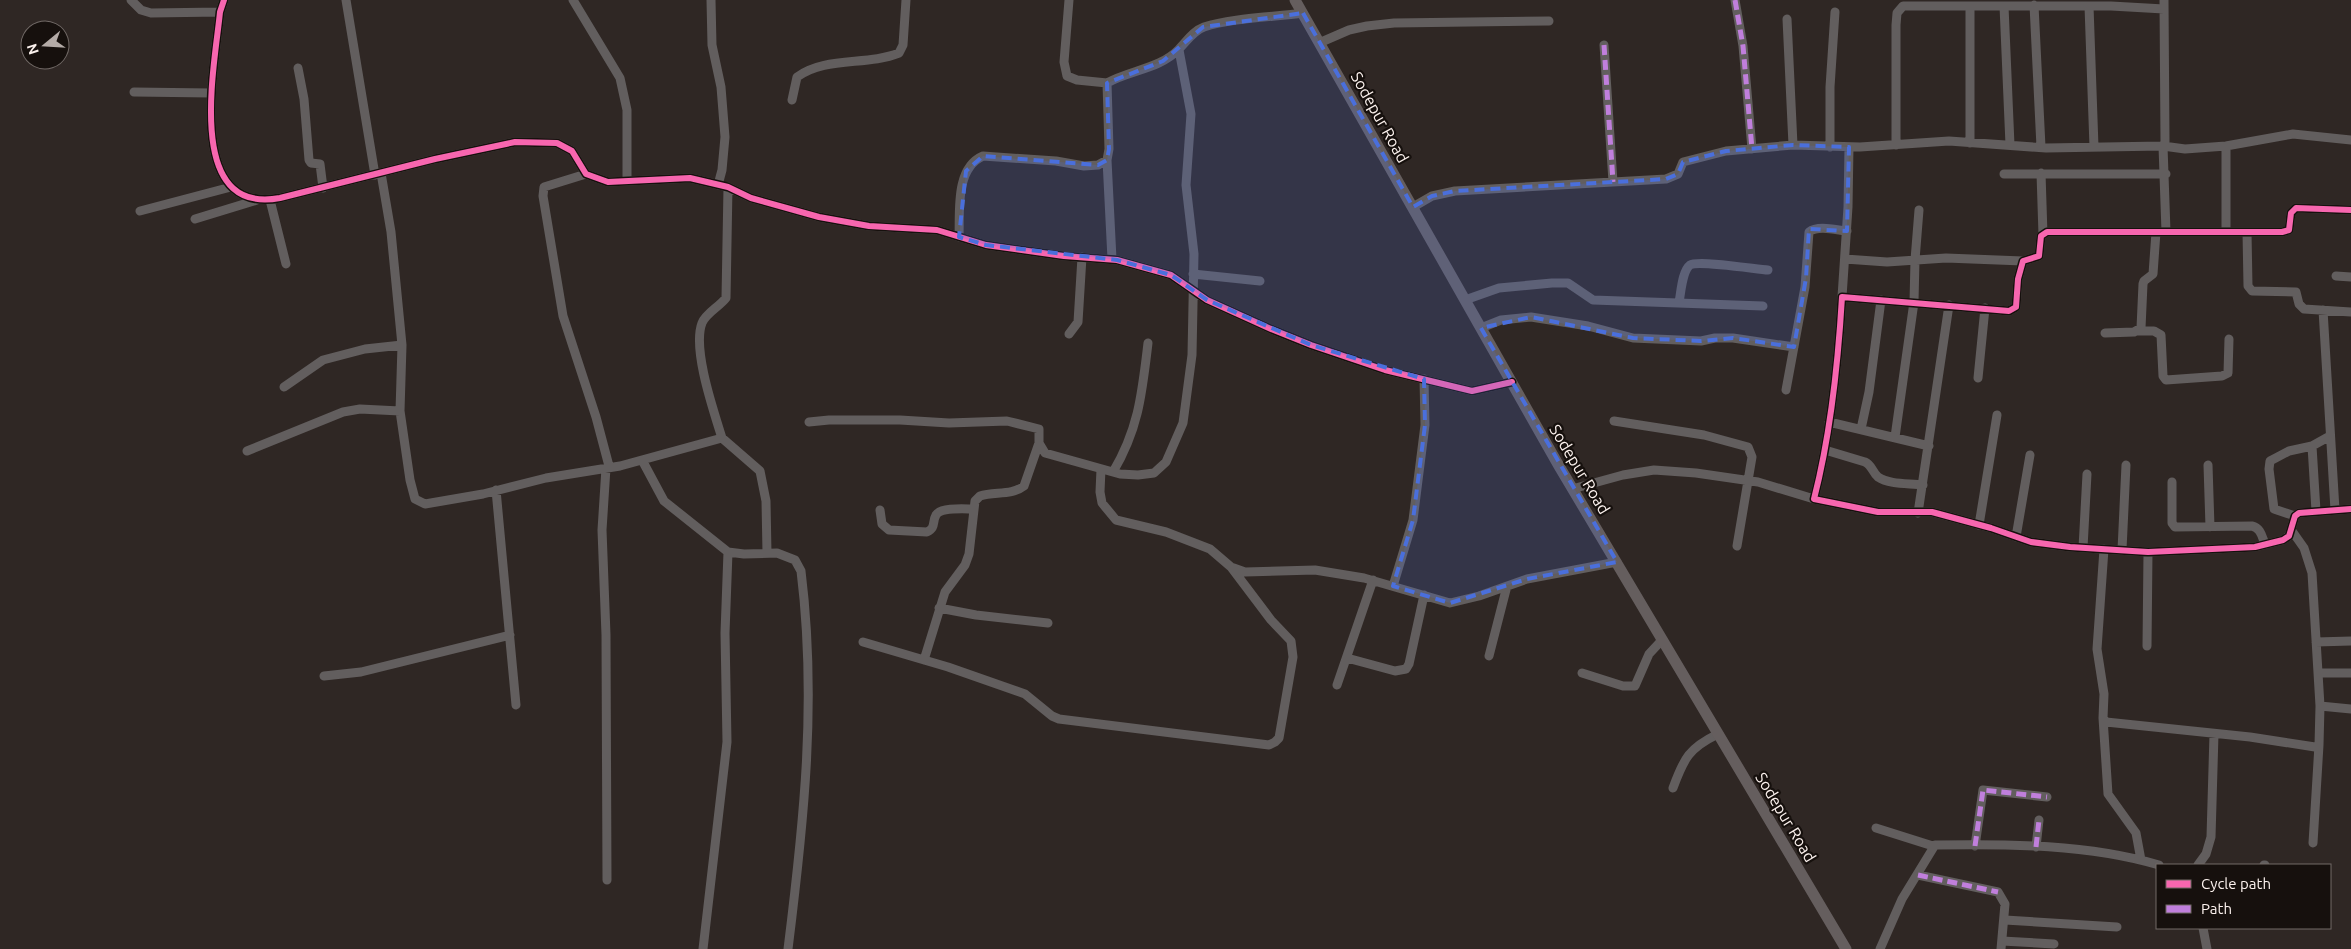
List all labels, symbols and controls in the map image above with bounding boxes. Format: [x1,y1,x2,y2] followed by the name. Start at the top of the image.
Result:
[20,20,70,70] north arrow
[23,42,42,56] text: N
[1348,68,1412,166] street label: Sodepur Road
[1546,421,1614,517] street label: Sodepur Road
[1752,769,1820,865] street label: Sodepur Road
[2156,864,2331,929] legend
[2201,875,2271,892] text: Cycle path
[2201,900,2232,917] text: Path

